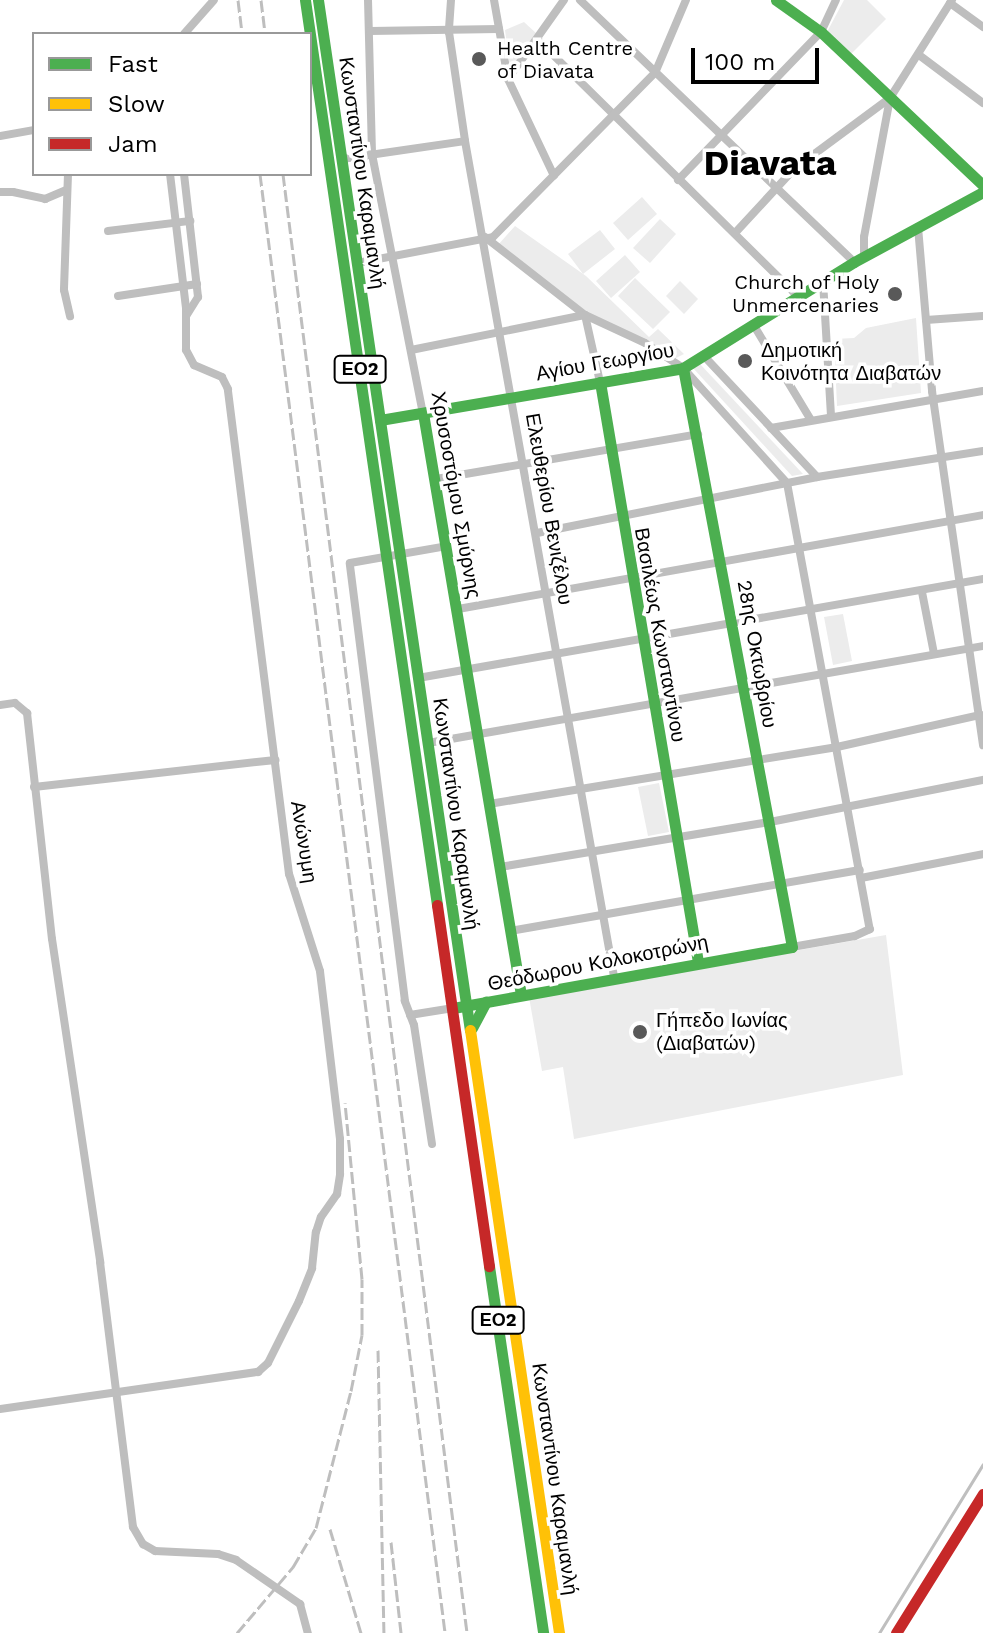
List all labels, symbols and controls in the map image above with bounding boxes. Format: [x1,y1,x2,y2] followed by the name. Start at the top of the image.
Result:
[32,32,312,176] legend
[695,32,823,82] scale bar
[497,36,633,83] place label: Health Centre of Diavata
[468,48,490,70] marker: Health Centre of Diavata
[705,48,775,76] text: 100 m
[108,50,158,78] text: Fast
[334,55,390,291] street label: Κωνσταντίνου Καραμανλή
[108,90,165,118] text: Slow
[108,130,158,158] text: Jam
[703,142,837,186] district label: Diavata
[732,270,879,317] place label: Church of Holy Unmercenaries
[886,285,904,303] marker: Church of Holy Unmercenaries
[534,338,676,386] street label: Αγίου Γεωργίου
[761,338,941,385] place label: Δημοτική Κοινότητα Διαβατών
[736,352,754,370] marker: Δημοτική Κοινότητα Διαβατών
[332,355,388,383] road number: ΕΟ2
[426,390,486,600] street label: Χρυσοστόμου Σμύρνης
[520,411,578,607] street label: Ελευθερίου Βενιζέλου
[629,526,691,744] street label: Βασιλέως Κωνσταντίνου
[732,578,782,730] street label: 28ης Οκτωβρίου
[428,696,484,932] street label: Κωνσταντίνου Καραμανλή
[286,799,322,885] street label: Ανώνυμη
[486,930,710,996] street label: Θεόδωρου Κολοκοτρώνη
[656,1008,788,1055] place label: Γήπεδο Ιωνίας (Διαβατών)
[631,1023,649,1041] marker: Γήπεδο Ιωνίας (Διαβατών)
[470,1306,526,1334] road number: ΕΟ2
[527,1361,583,1597] street label: Κωνσταντίνου Καραμανλή

